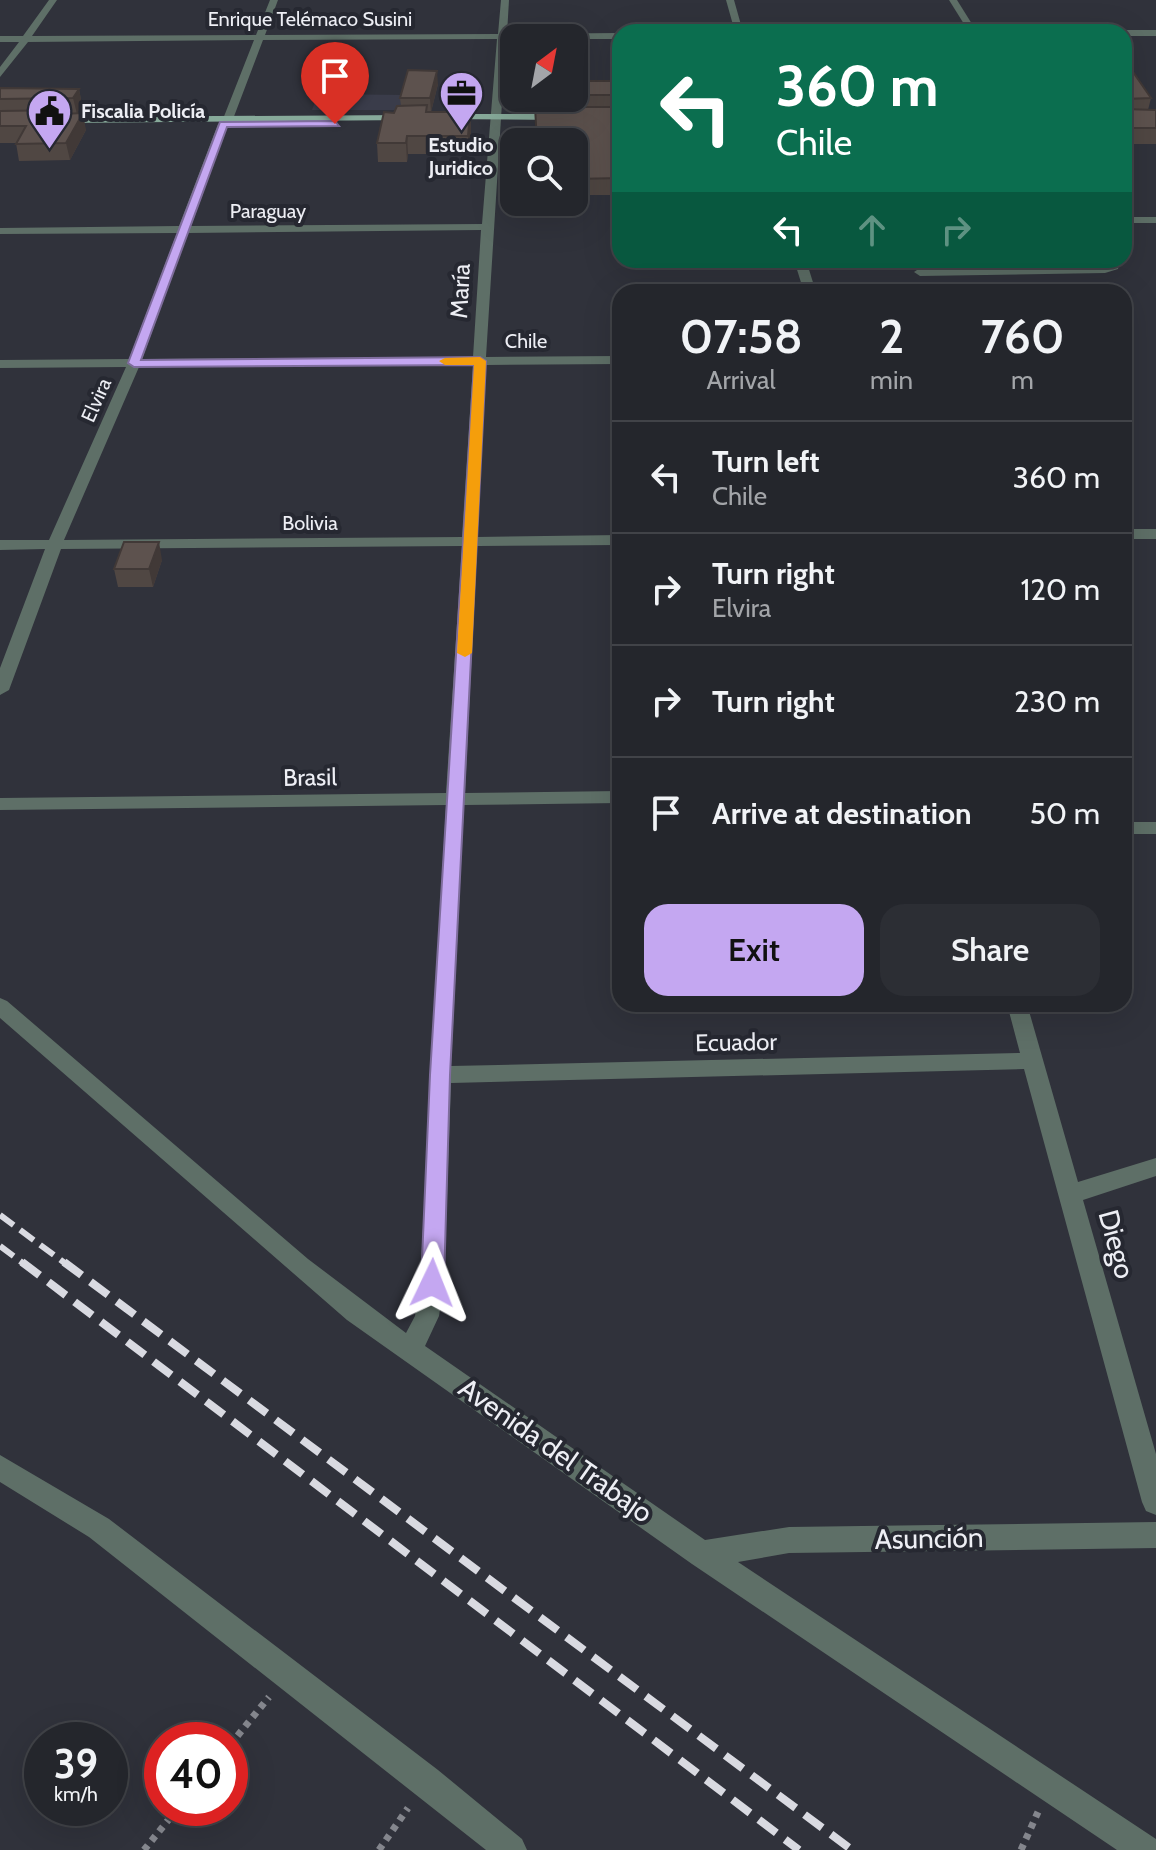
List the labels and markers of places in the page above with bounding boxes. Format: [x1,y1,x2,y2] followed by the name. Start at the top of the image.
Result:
[301,42,369,124] pin
[437,69,485,132] office icon: Estudio Juridico
[26,87,74,150] public building icon: Fiscalia Policía
[81,99,205,123] place label: Fiscalia Policía
[428,133,494,180] place label: Estudio Juridico

